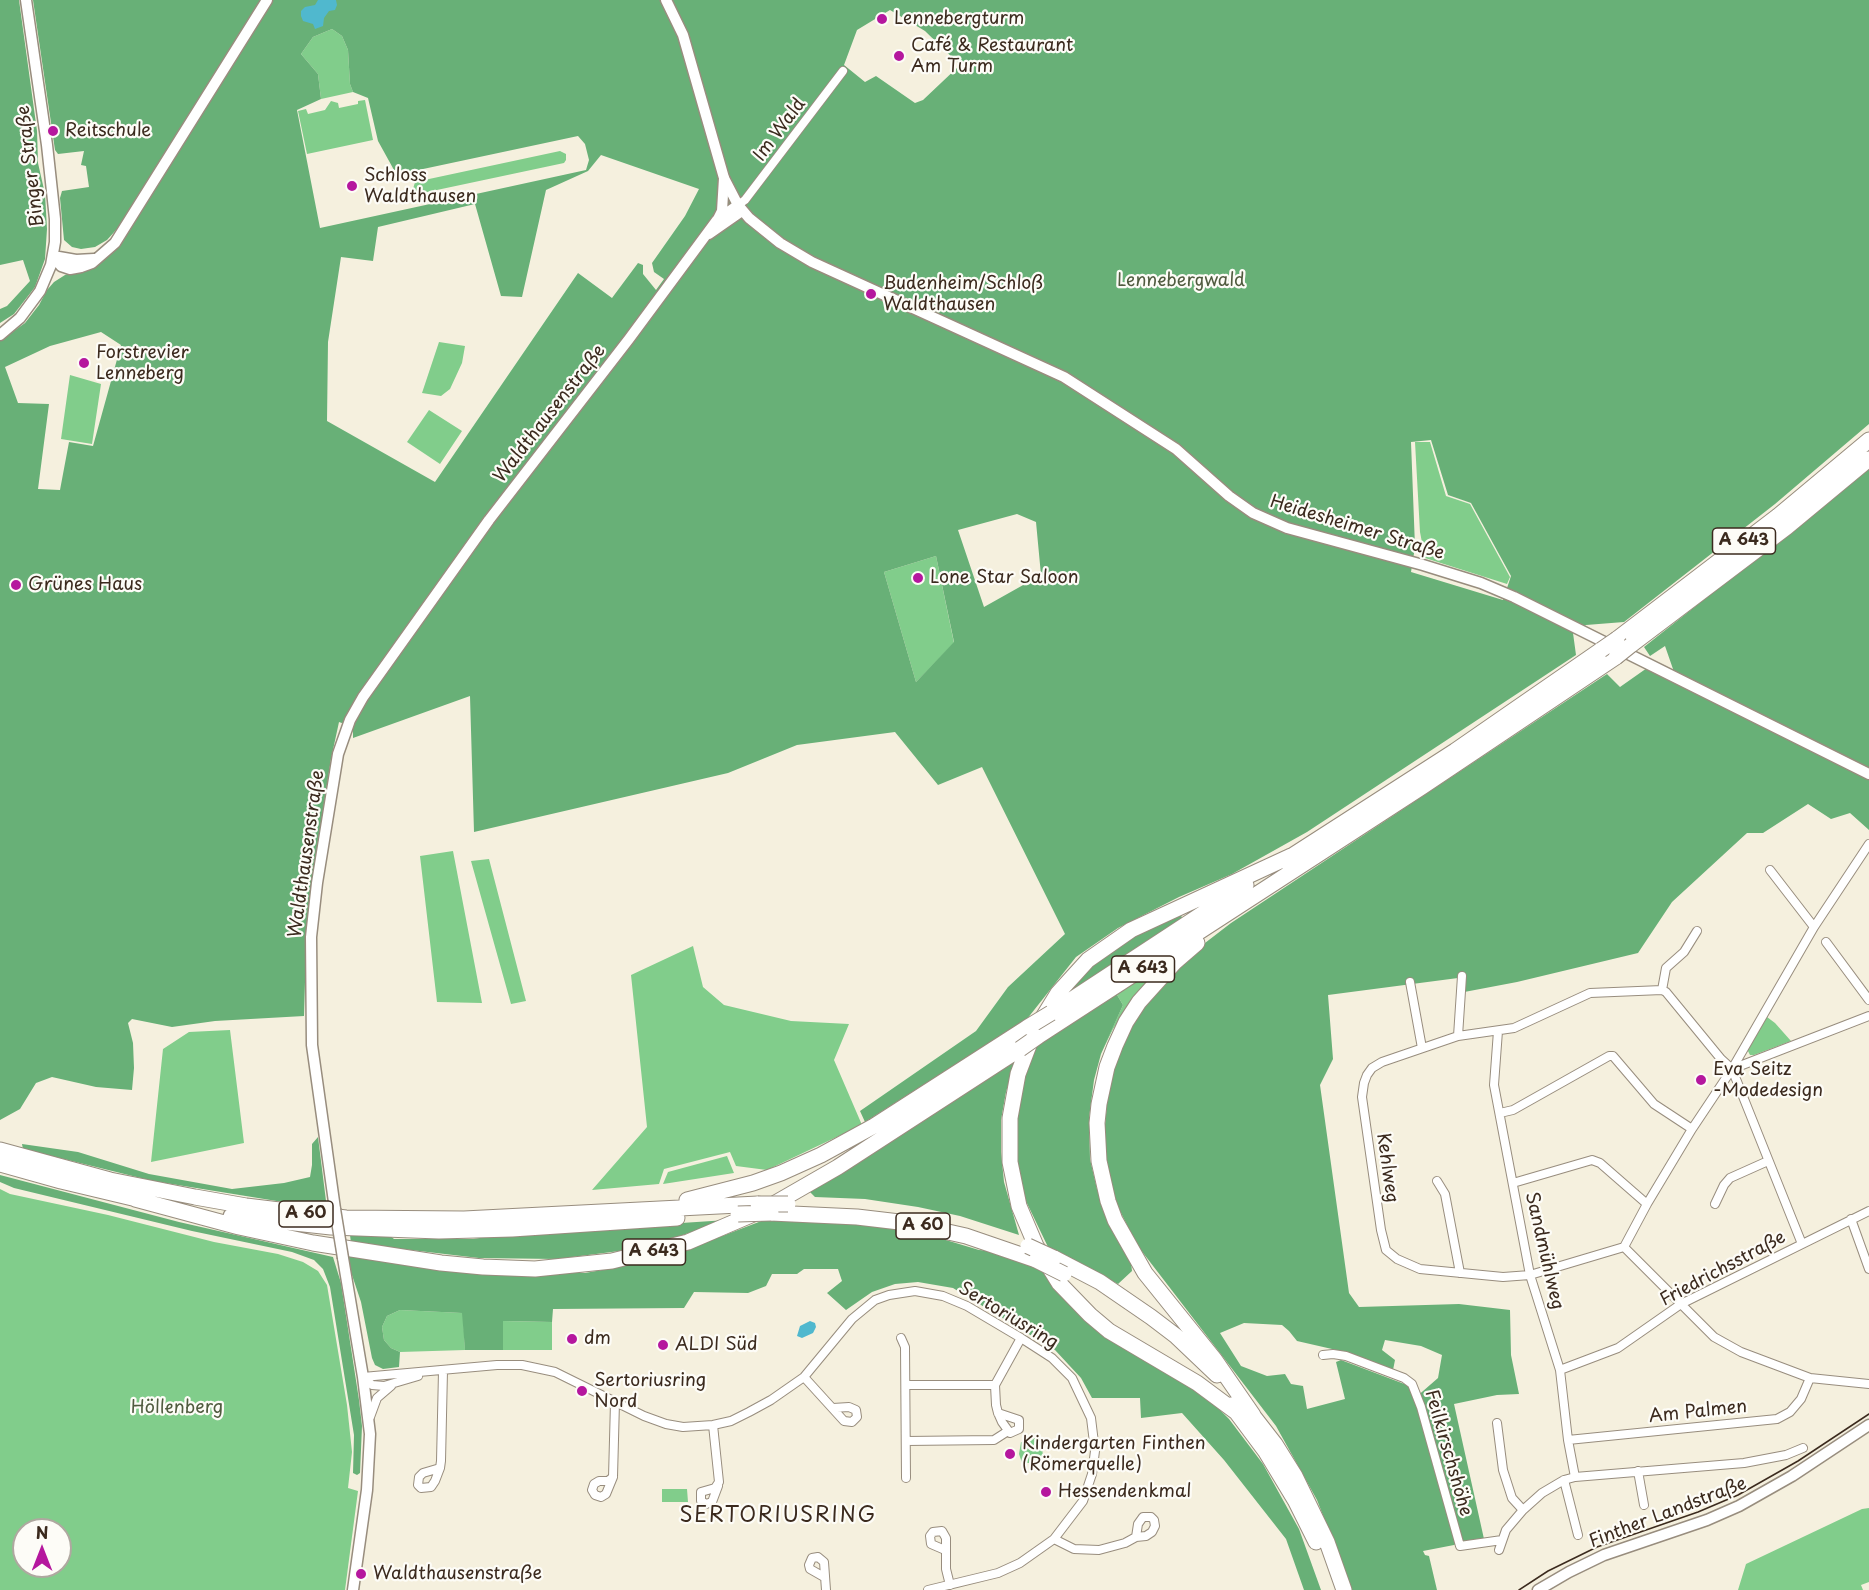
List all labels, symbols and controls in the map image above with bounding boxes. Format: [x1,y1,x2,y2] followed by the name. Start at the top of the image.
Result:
[894,8,1024,30] place label: Lennebergturm
[875,12,889,26] marker: Lennebergturm
[911,35,1073,78] place label: Café & Restaurant Am Turm
[892,49,906,63] marker: Café & Restaurant Am Turm
[749,94,811,166] street label: Im Wald
[13,104,49,228] street label: Binger Straße
[65,120,151,142] place label: Reitschule
[46,124,60,138] marker: Reitschule
[364,165,476,207] place label: Schloss Waldthausen
[345,179,359,193] marker: Schloss Waldthausen
[1117,270,1245,292] park label: Lennebergwald
[883,273,1043,316] place label: Budenheim/Schloß Waldthausen
[864,287,878,301] marker: Budenheim/Schloß Waldthausen
[489,341,611,487] street label: Waldthausenstraße
[96,342,189,385] place label: Forstrevier Lenneberg
[77,356,91,370] marker: Forstrevier Lenneberg
[1267,491,1447,565] street label: Heidesheimer Straße
[1712,528,1776,554] road number: A 643
[930,567,1078,589] place label: Lone Star Saloon
[911,571,925,585] marker: Lone Star Saloon
[28,574,142,596] place label: Grünes Haus
[9,578,23,592] marker: Grünes Haus
[285,769,329,939] street label: Waldthausenstraße
[1112,956,1174,982] road number: A 643
[1713,1059,1823,1102] place label: Eva Seitz -Modedesign
[1694,1073,1708,1087] marker: Eva Seitz -Modedesign
[1371,1132,1403,1204] street label: Kehlweg
[1520,1190,1568,1312] street label: Sandmühlweg
[279,1201,333,1227] road number: A 60
[896,1213,950,1239] road number: A 60
[1656,1227,1790,1311] street label: Friedrichsstraße
[622,1239,686,1265] road number: A 643
[954,1278,1062,1354] street label: Sertoriusring
[584,1328,611,1350] place label: dm
[565,1332,579,1346] marker: dm
[675,1334,758,1356] place label: ALDI Süd
[656,1338,670,1352] marker: ALDI Süd
[594,1370,706,1412] place label: Sertoriusring Nord
[575,1384,589,1398] marker: Sertoriusring Nord
[1420,1387,1476,1519] street label: Feilkirschshöhe
[1648,1396,1748,1428] street label: Am Palmen
[131,1397,223,1419] park label: Höllenberg
[1022,1433,1206,1476] place label: Kindergarten Finthen (Römerquelle)
[1003,1447,1017,1461] marker: Kindergarten Finthen (Römerquelle)
[1586,1473,1750,1553] street label: Finther Landstraße
[1058,1481,1191,1503] place label: Hessendenkmal
[1039,1485,1053,1499] marker: Hessendenkmal
[680,1503,876,1529] district label: SERTORIUSRING
[12,1518,72,1578] north arrow
[36,1520,48,1544] text: N
[373,1563,542,1585] place label: Waldthausenstraße
[354,1567,368,1581] marker: Waldthausenstraße

